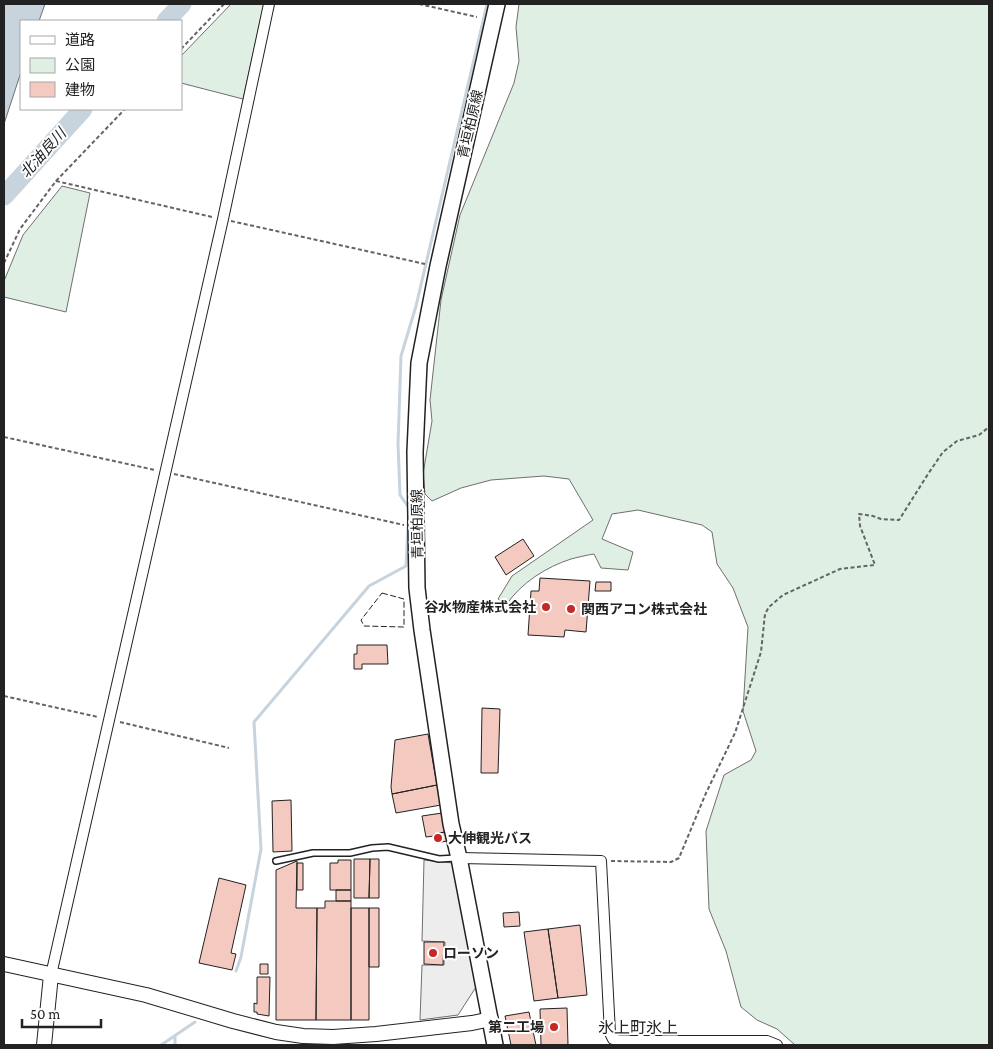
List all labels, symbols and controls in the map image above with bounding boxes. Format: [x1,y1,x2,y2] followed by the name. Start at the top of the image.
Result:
[20,20,182,110] legend
[65,32,95,48] text: 道路
[65,57,95,73] text: 公園
[65,82,95,98] text: 建物
[454,88,486,160] street label: 青垣柏原線
[17,124,70,181] water label: 北油良川
[408,489,426,559] street label: 青垣柏原線
[424,599,536,615] place label: 谷水物産株式会社
[540,601,552,613] marker: 谷水物産株式会社
[581,601,707,617] place label: 関西アコン株式会社
[565,603,577,615] marker: 関西アコン株式会社
[448,830,532,846] place label: 大伸観光バス
[432,832,444,844] marker: 大伸観光バス
[443,945,499,961] place label: ローソン
[427,947,439,959] marker: ローソン
[22,996,101,1028] scale bar
[30,1006,60,1022] text: 50 m
[488,1019,544,1035] place label: 第二工場
[598,1019,678,1036] district label: 氷上町氷上
[548,1021,560,1033] marker: 第二工場

